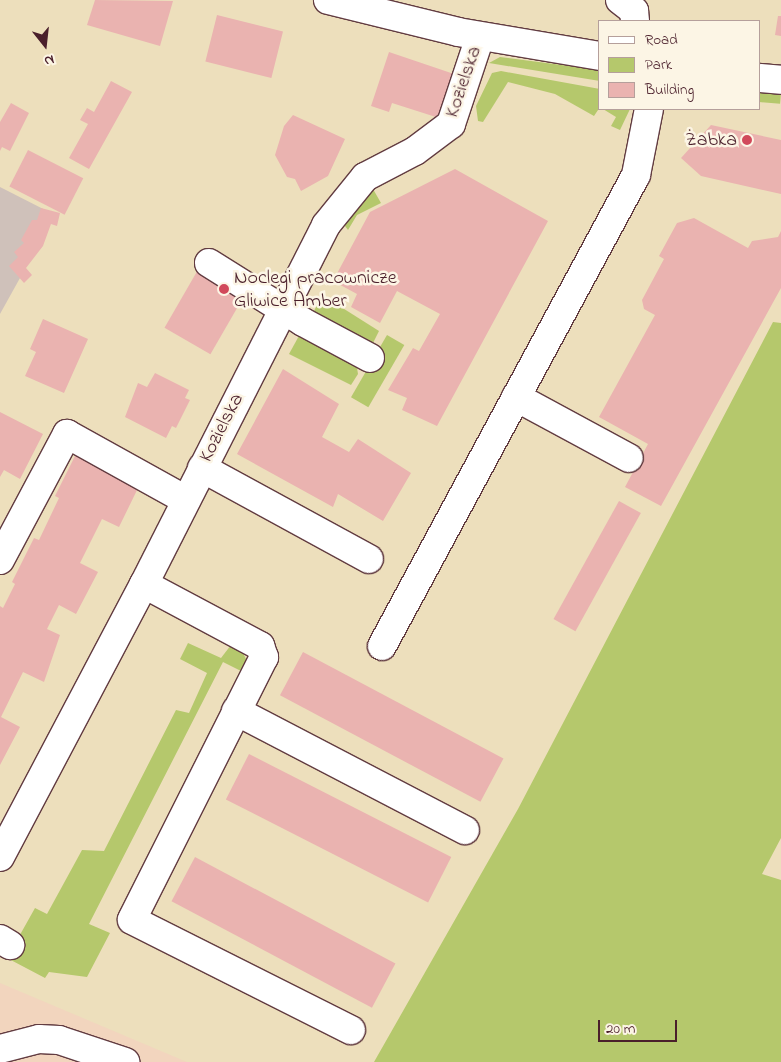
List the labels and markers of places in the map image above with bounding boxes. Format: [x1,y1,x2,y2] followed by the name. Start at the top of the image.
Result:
[685,128,737,152] place label: Żabka
[741,134,753,146] marker: Żabka
[234,266,397,313] place label: Noclegi pracownicze Gliwice Amber
[218,283,230,295] marker: Noclegi pracownicze Gliwice Amber

